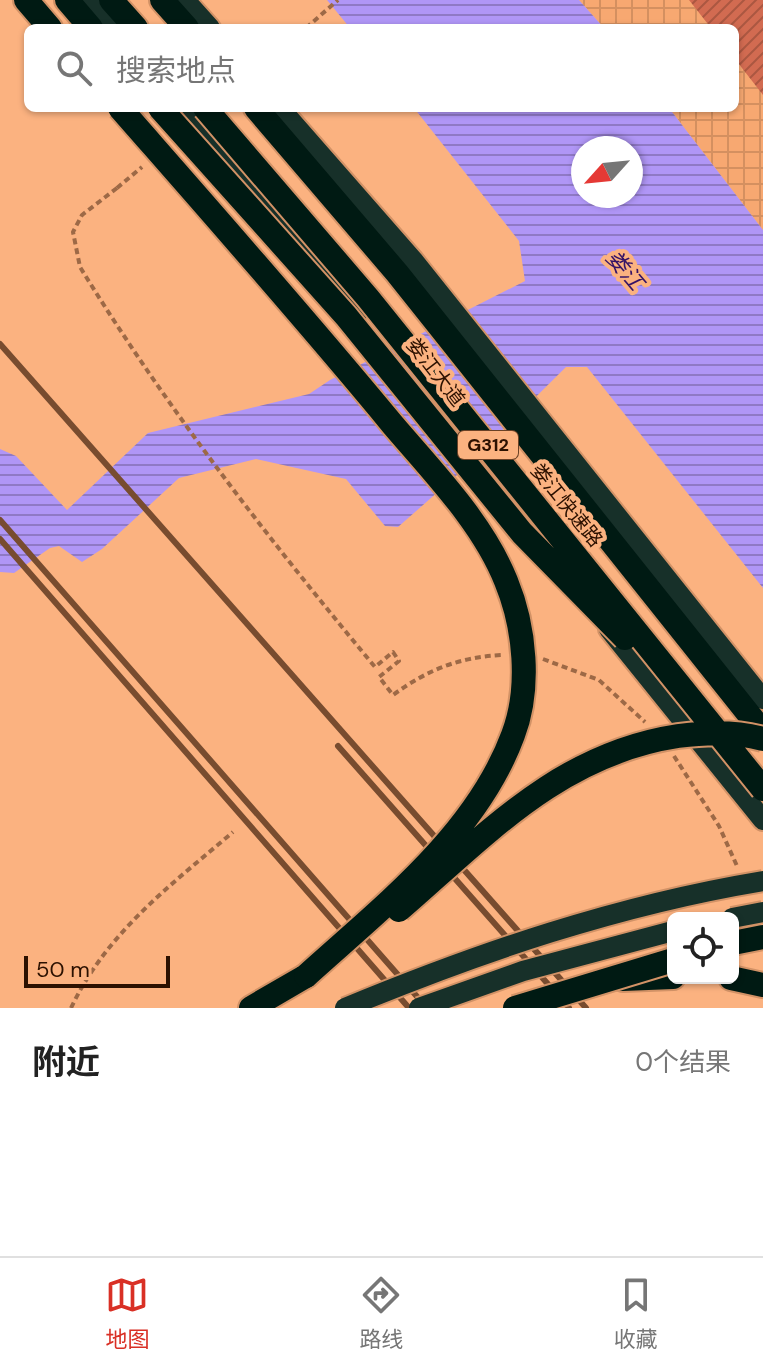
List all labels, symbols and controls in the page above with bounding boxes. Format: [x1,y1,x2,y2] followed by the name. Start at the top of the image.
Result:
[24,24,739,112] search box
[52,46,96,90] icon: search
[116,51,236,90] text: 搜索地点
[571,136,643,208] north arrow
[600,244,652,298] water label: 娄江
[401,332,471,412] street label: 娄江大道
[458,431,518,459] road number: G312
[525,458,609,552] street label: 娄江快速路
[667,912,739,984] map controls
[667,912,739,984] button: locate
[24,952,170,988] scale bar
[36,955,90,984] text: 50 m
[32,1040,100,1085] text: 附近
[635,1045,731,1079] text: 0个结果
[105,1273,149,1354] tab: 地图
[359,1273,404,1354] tab: 路线
[614,1273,658,1354] tab: 收藏

